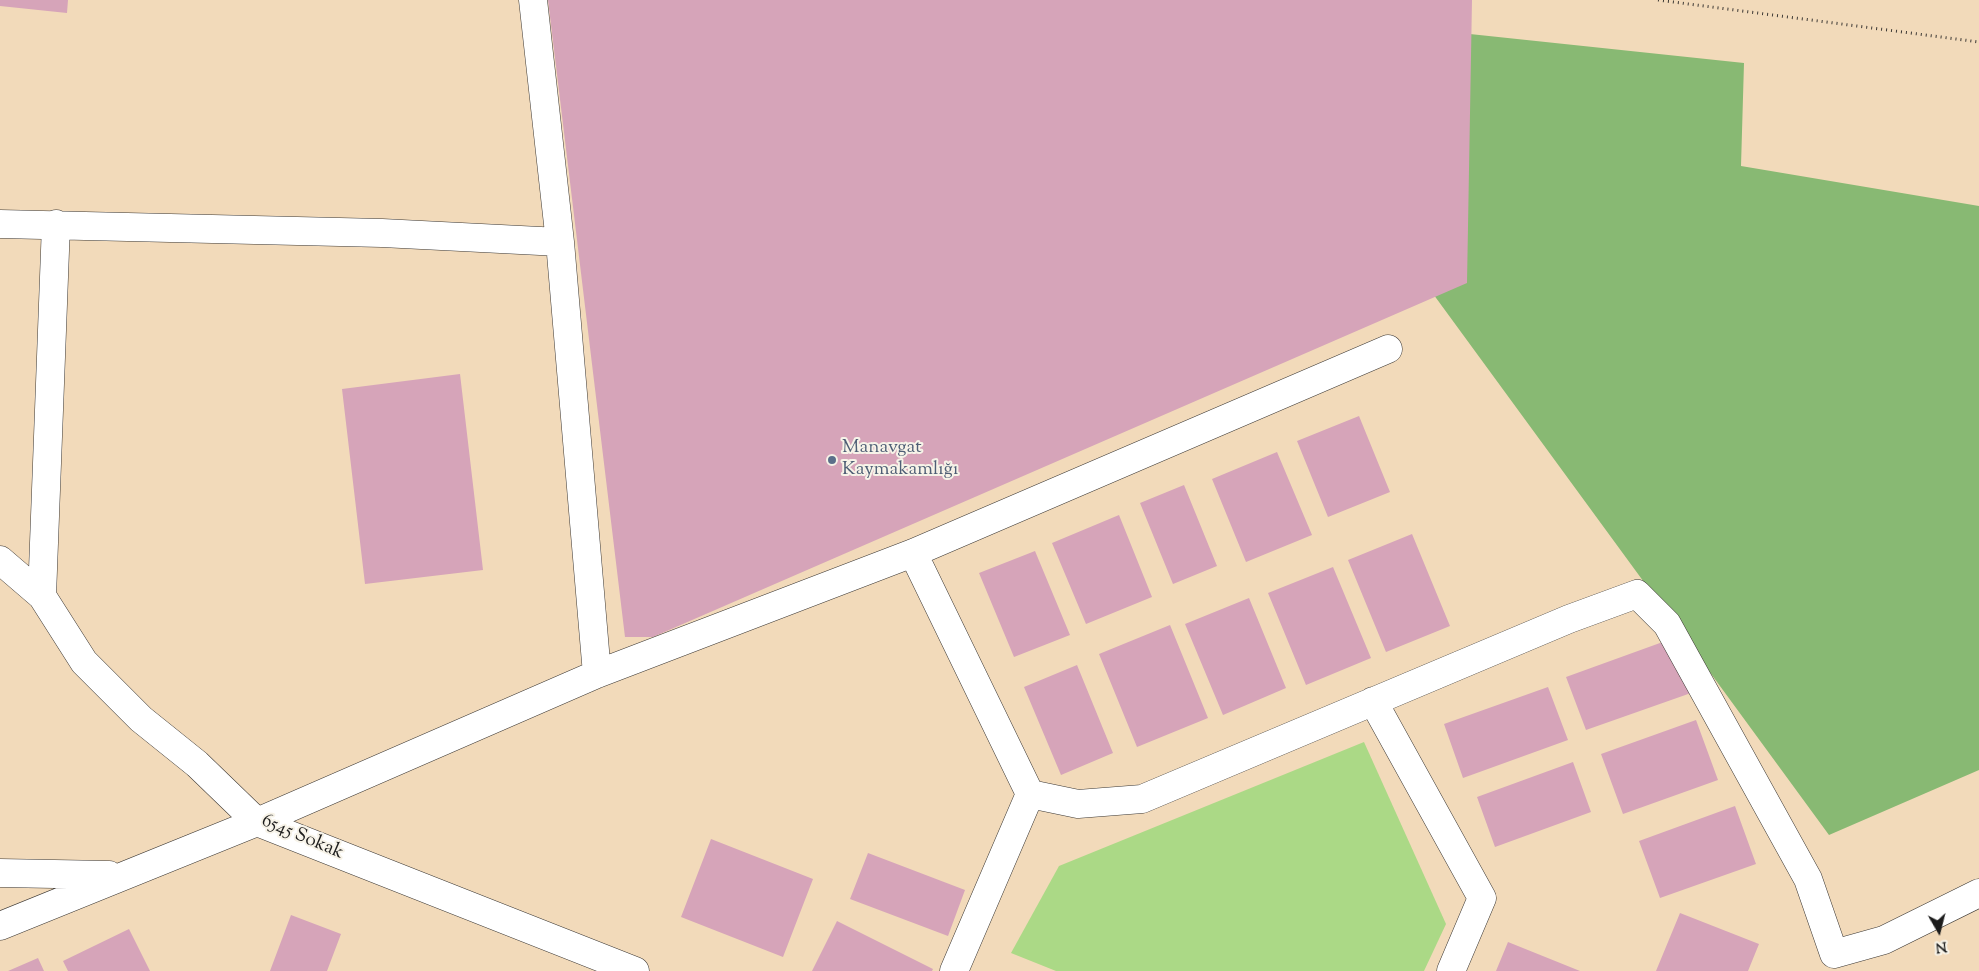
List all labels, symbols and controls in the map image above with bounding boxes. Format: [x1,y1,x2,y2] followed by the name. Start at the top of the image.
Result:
[842,438,958,482] place label: Manavgat Kaymakamlığı
[826,454,838,466] marker: Manavgat Kaymakamlığı
[257,810,347,866] street label: 6545 Sokak
[1914,906,1964,956] north arrow
[1934,935,1948,957] text: N

